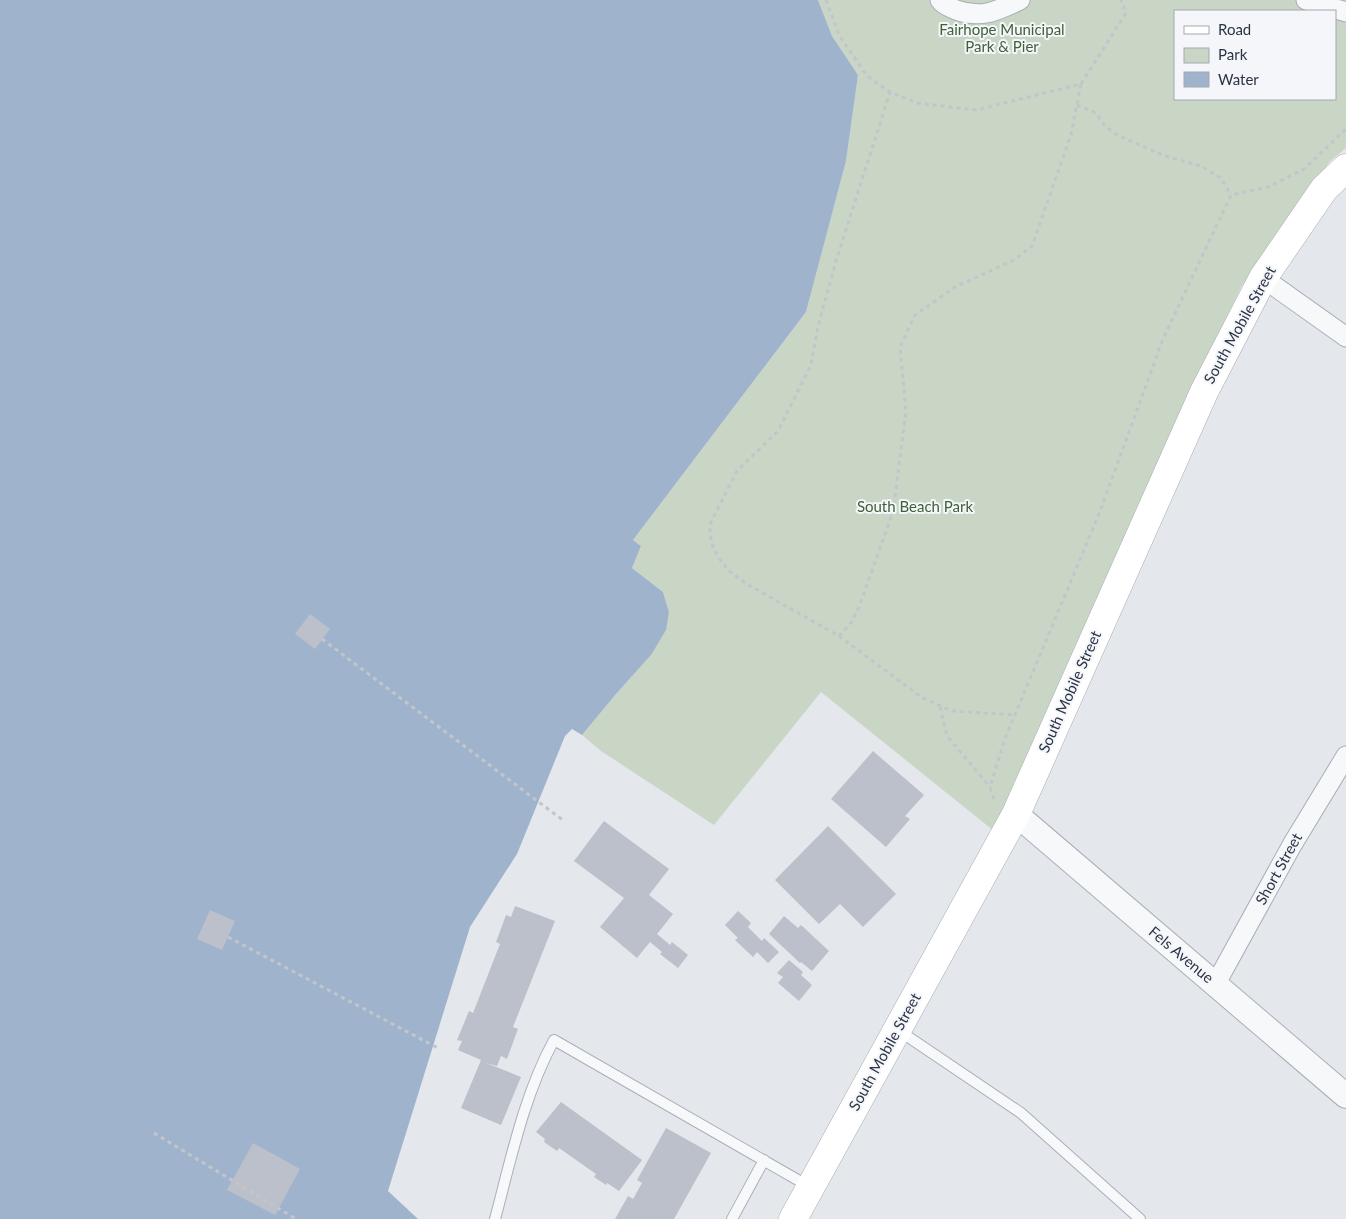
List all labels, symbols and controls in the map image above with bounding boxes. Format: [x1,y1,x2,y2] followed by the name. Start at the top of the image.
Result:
[1174,10,1336,100] legend
[939,20,1065,55] park label: Fairhope Municipal Park & Pier
[1218,20,1251,38] text: Road
[1218,45,1248,63] text: Park
[1218,70,1259,88] text: Water
[1199,262,1279,386] street label: South Mobile Street
[857,497,973,515] park label: South Beach Park
[1034,627,1104,755] street label: South Mobile Street
[1251,829,1305,907] street label: Short Street
[1146,922,1218,986] street label: Fels Avenue
[844,989,924,1113] street label: South Mobile Street

